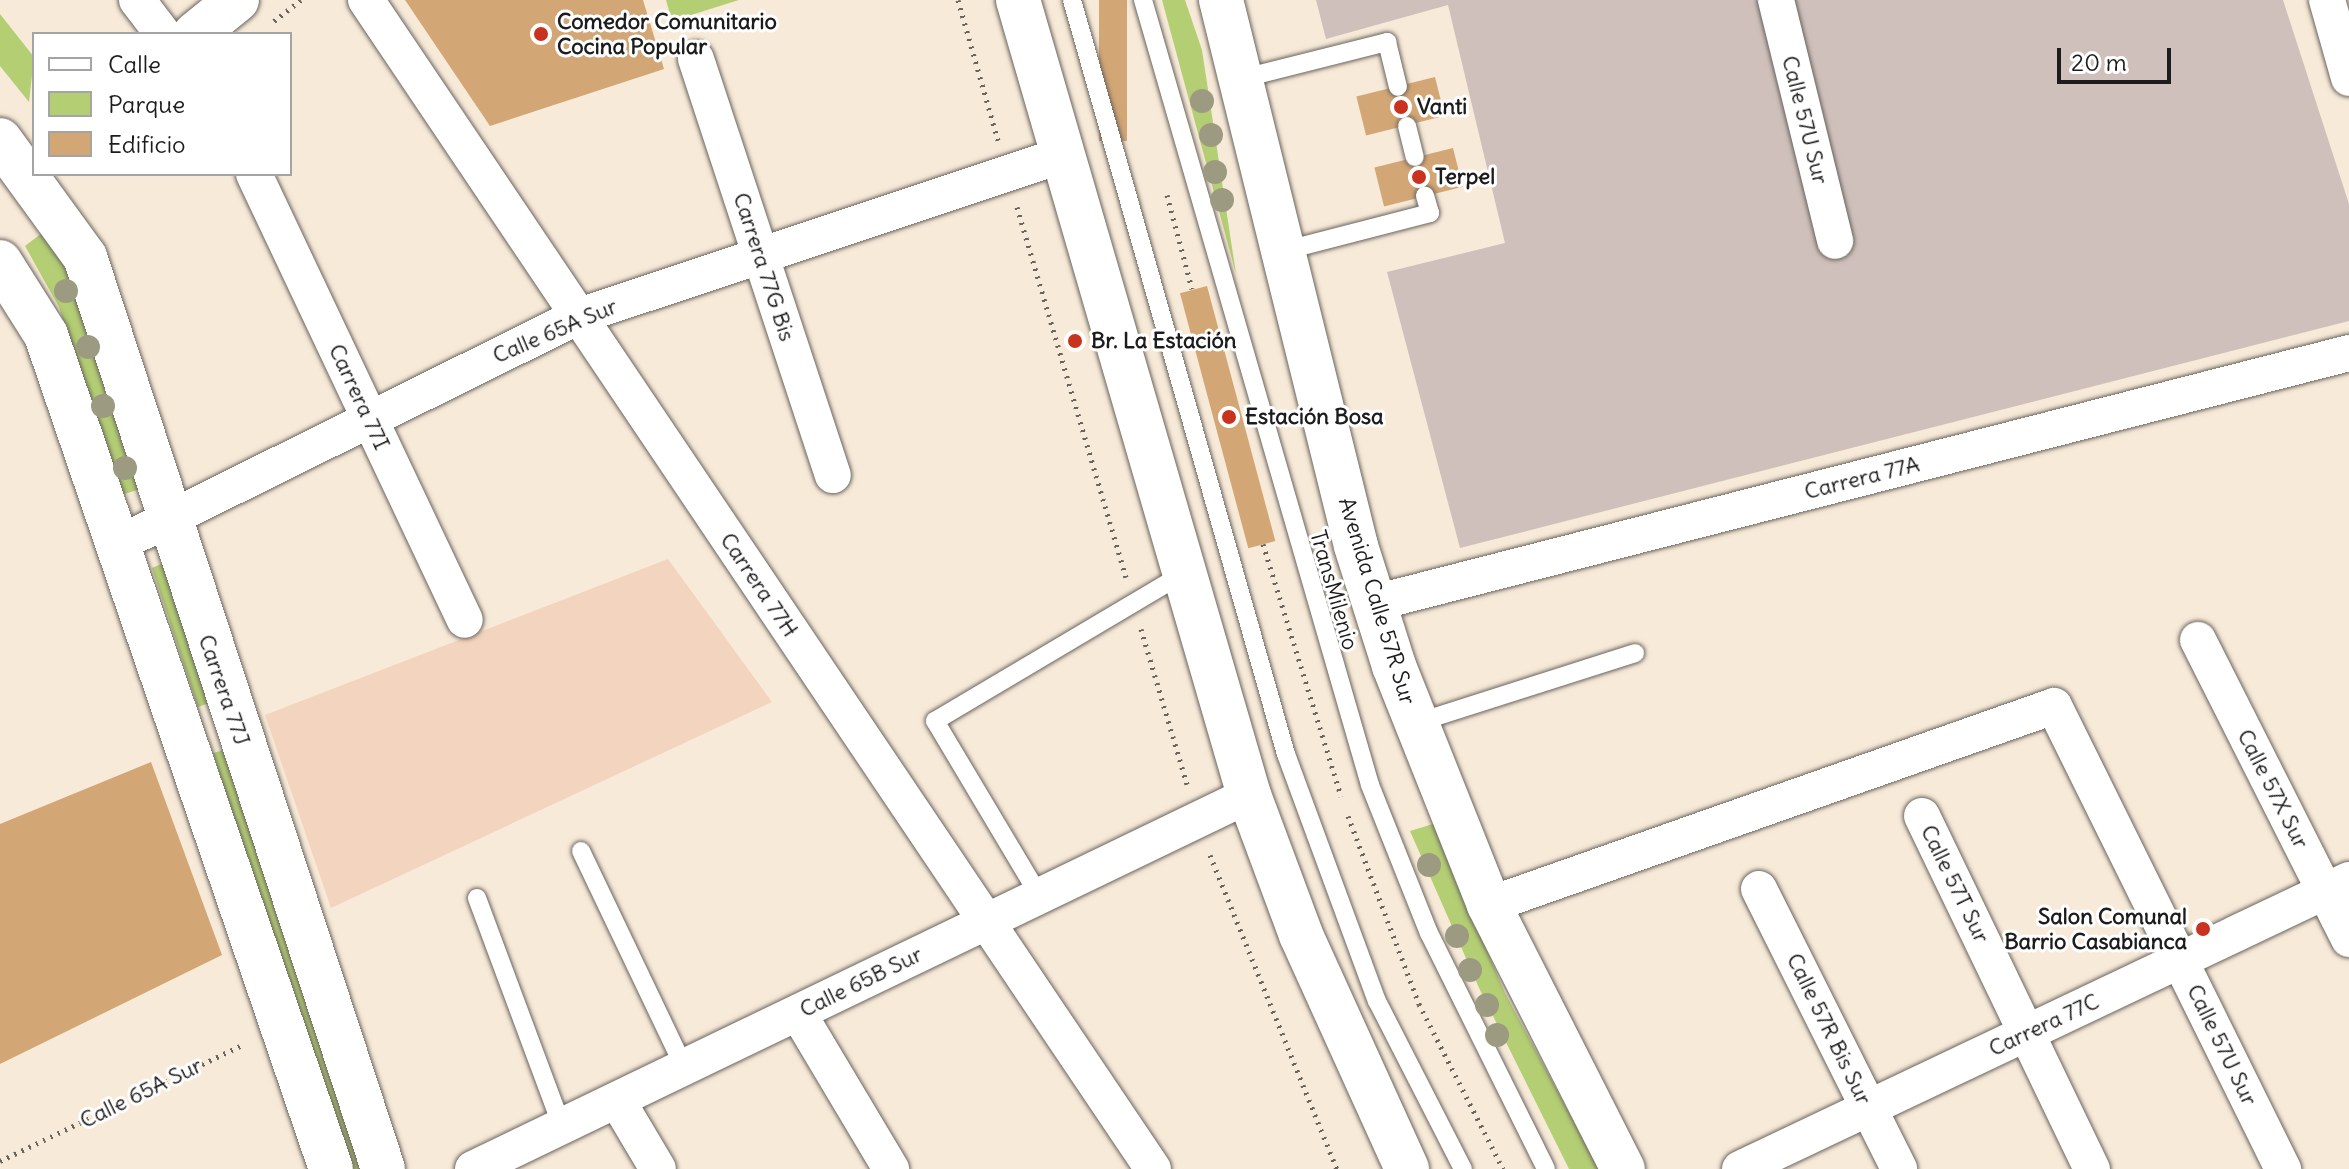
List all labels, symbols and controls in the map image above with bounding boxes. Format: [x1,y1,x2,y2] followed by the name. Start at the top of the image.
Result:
[557,8,777,60] place label: Comedor Comunitario Cocina Popular
[532,25,550,43] marker: Comedor Comunitario Cocina Popular
[32,32,292,176] legend
[2061,32,2175,82] scale bar
[2071,47,2127,77] text: 20 m
[108,49,161,79] text: Calle
[1776,53,1834,187] street label: Calle 57U Sur
[108,89,185,119] text: Parque
[1417,94,1467,120] place label: Vanti
[1392,98,1410,116] marker: Vanti
[108,129,186,159] text: Edificio
[1435,164,1495,190] place label: Terpel
[1410,168,1428,186] marker: Terpel
[728,189,800,345] street label: Carrera 77G Bis
[489,293,621,369] street label: Calle 65A Sur
[1091,328,1237,354] place label: Br. La Estación
[1066,332,1084,350] marker: Br. La Estación
[323,340,395,454] street label: Carrera 77I
[1245,404,1384,430] place label: Estación Bosa
[1220,408,1238,426] marker: Estación Bosa
[1802,451,1922,505] street label: Carrera 77A
[1333,494,1421,708] street label: Avenida Calle 57R Sur
[1304,527,1364,653] street label: TransMilenio
[715,528,803,642] street label: Carrera 77H
[193,631,255,749] street label: Carrera 77J
[2232,725,2314,853] street label: Calle 57X Sur
[1915,821,1995,947] street label: Calle 57T Sur
[2004,903,2187,954] place label: Salon Comunal Barrio Casabianca
[2194,920,2212,938] marker: Salon Comunal Barrio Casabianca
[796,941,926,1023] street label: Calle 65B Sur
[1781,949,1877,1109] street label: Calle 57R Bis Sur
[2181,980,2263,1110] street label: Calle 57U Sur
[1985,988,2103,1062] street label: Carrera 77C
[76,1052,206,1134] street label: Calle 65A Sur

